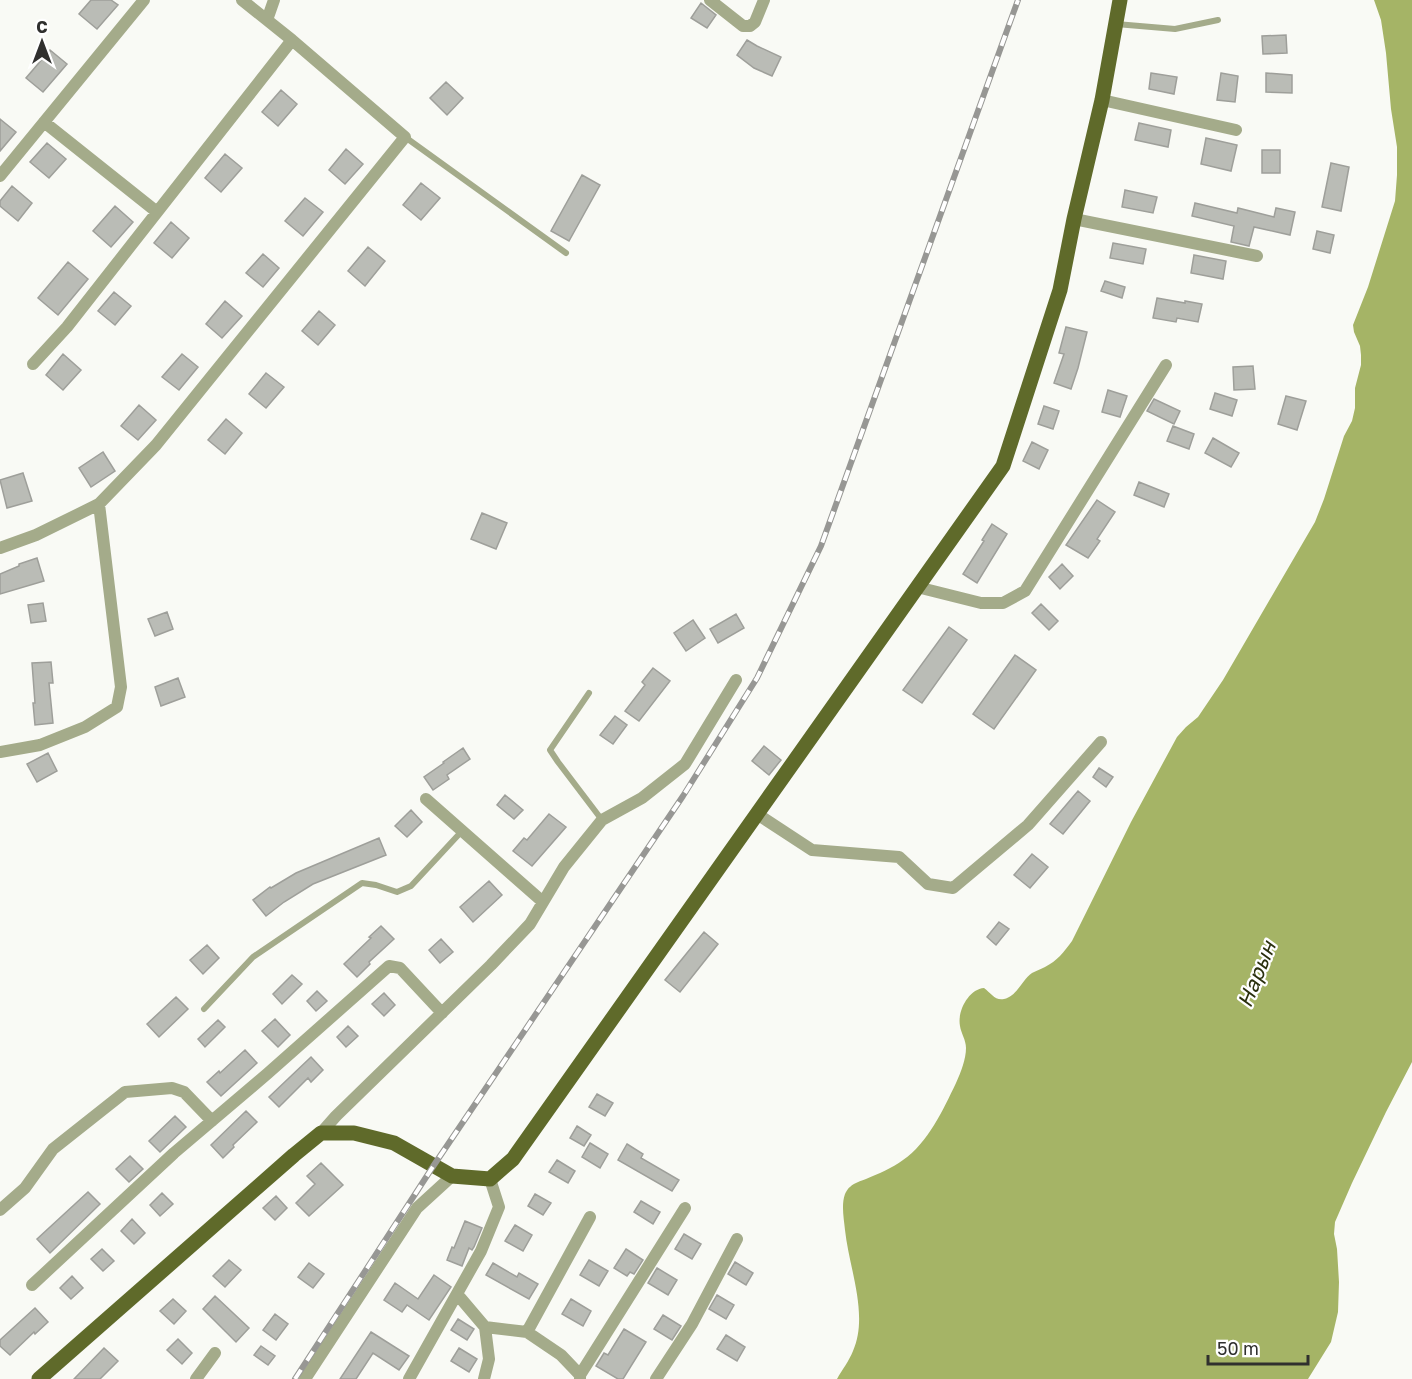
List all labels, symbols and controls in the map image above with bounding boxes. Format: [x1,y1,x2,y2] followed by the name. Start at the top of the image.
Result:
[12,12,72,72] north arrow
[36,17,48,37] text: С
[1231,936,1281,1011] water label: Нарын
[1208,1328,1308,1366] scale bar
[1217,1337,1259,1359] text: 50 m

